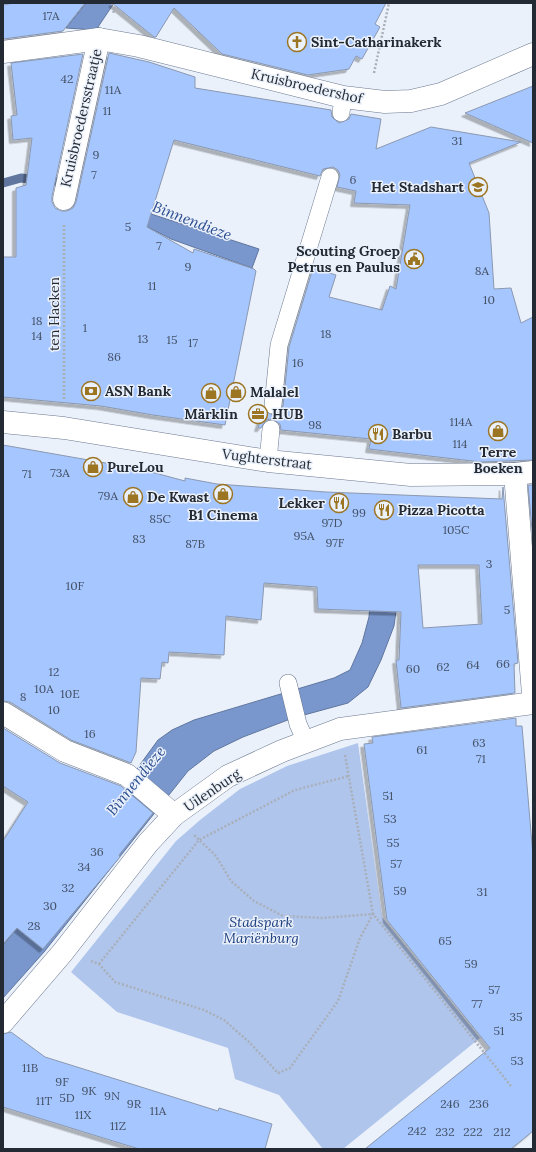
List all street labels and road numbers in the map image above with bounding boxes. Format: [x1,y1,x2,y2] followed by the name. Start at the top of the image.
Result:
[56,47,106,189] street label: Kruisbroedersstraatje
[249,64,366,108] street label: Kruisbroedershof
[45,276,63,351] street label: ten Hacken
[220,444,314,474] street label: Vughterstraat
[180,764,244,816] street label: Uilenburg

